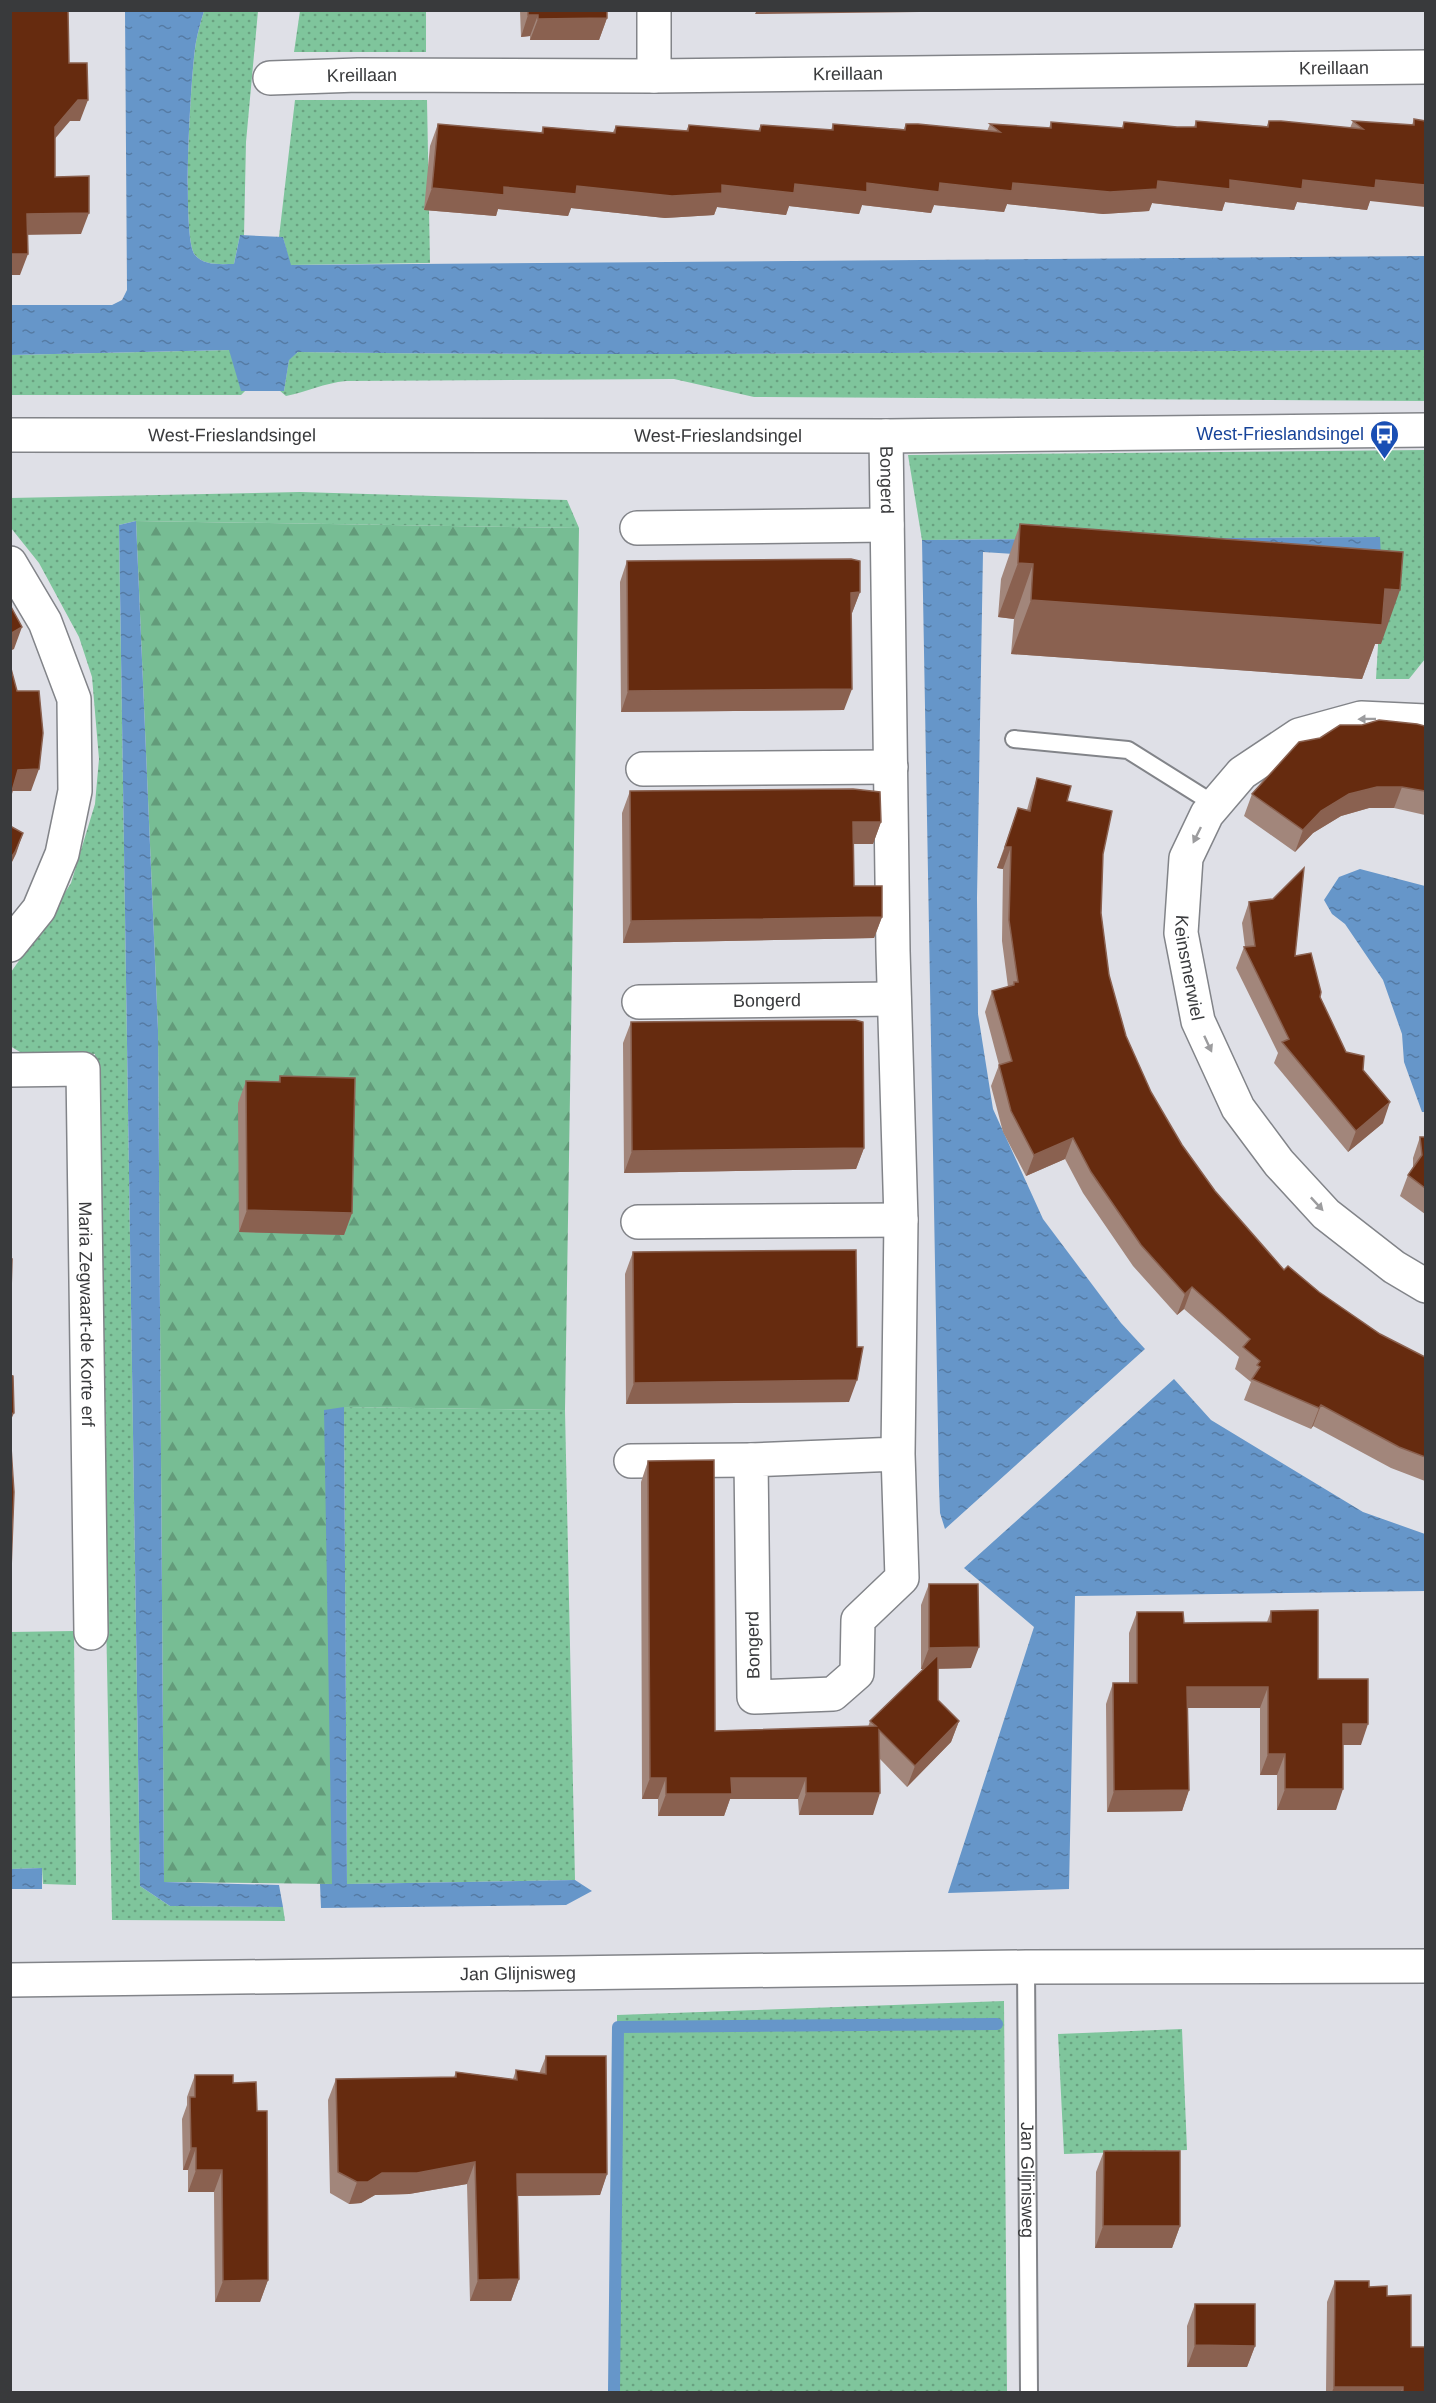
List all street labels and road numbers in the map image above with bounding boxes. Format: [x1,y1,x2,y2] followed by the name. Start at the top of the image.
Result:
[1299,58,1369,78] street label: Kreillaan
[813,63,883,84] street label: Kreillaan
[327,65,397,86] street label: Kreillaan
[148,425,316,445] street label: West-Frieslandsingel
[634,426,802,446] street label: West-Frieslandsingel
[876,446,897,514] street label: Bongerd
[1171,914,1208,1022] street label: Keinsmerwiel
[733,990,801,1011] street label: Bongerd
[75,1201,98,1428] street label: Maria Zegwaart-de Korte erf
[742,1611,764,1679] street label: Bongerd
[460,1963,576,1984] street label: Jan Glijnisweg
[1017,2122,1038,2238] street label: Jan Glijnisweg

